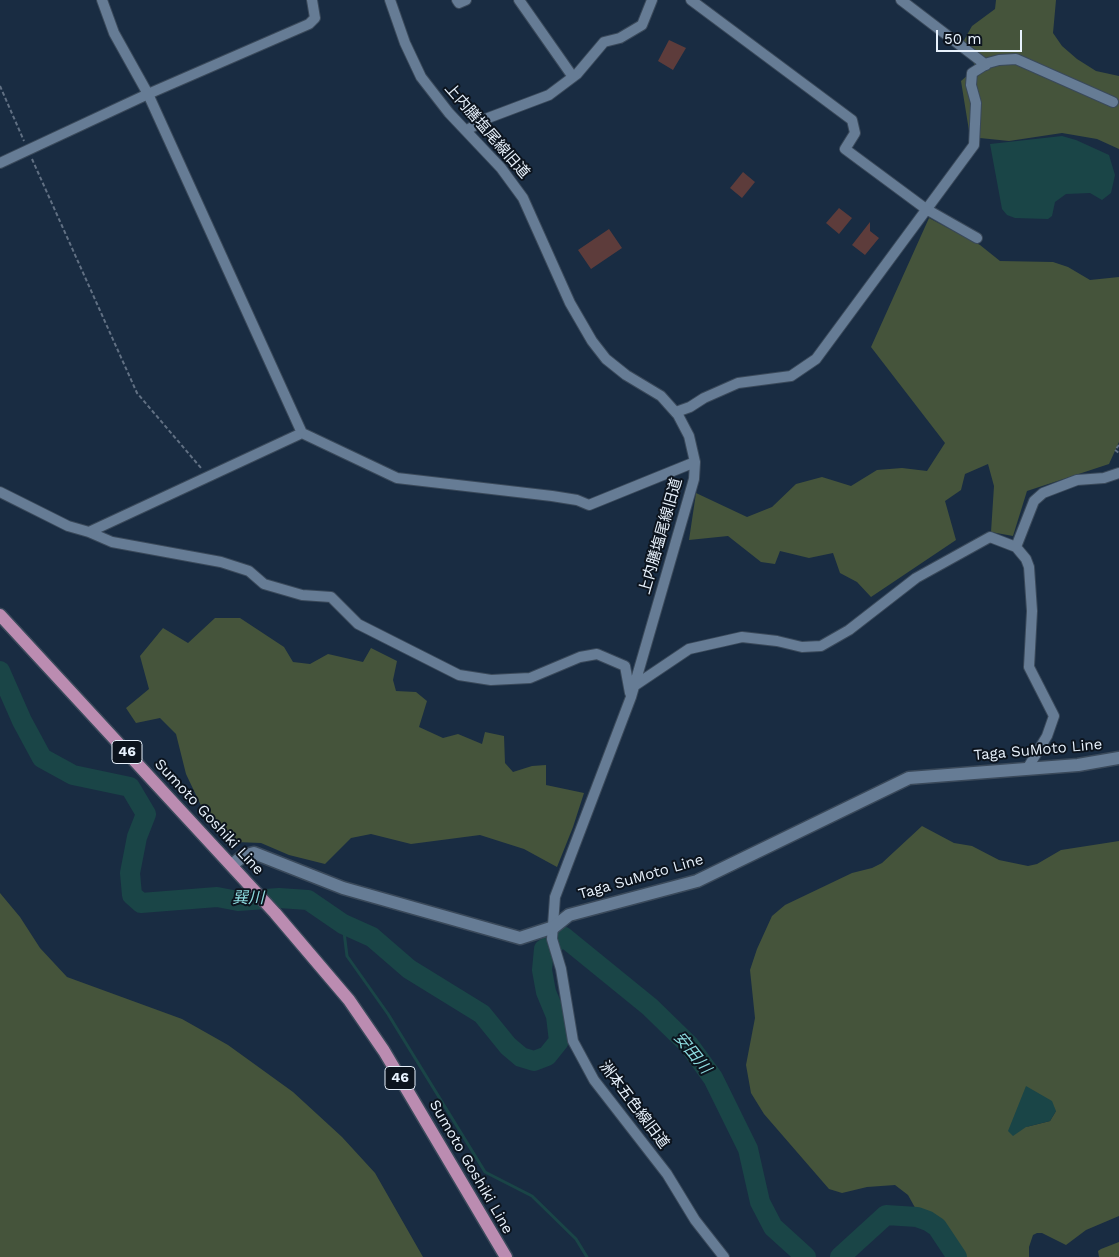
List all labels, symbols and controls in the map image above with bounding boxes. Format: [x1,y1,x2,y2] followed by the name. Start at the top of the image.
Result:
[939,20,1025,52] scale bar
[944,30,981,48] text: 50 m
[441,80,533,182] street label: 上内膳塩尾線旧道
[636,476,686,596] street label: 上内膳塩尾線旧道
[973,735,1103,765] street label: Taga SuMoto Line
[112,740,142,764] road number: 46
[151,755,267,879] street label: Sumoto Goshiki Line
[576,851,706,903] street label: Taga SuMoto Line
[232,888,264,908] water label: 巽川
[669,1028,715,1078] water label: 安田川
[595,1058,673,1152] street label: 洲本五色線旧道
[385,1066,415,1090] road number: 46
[425,1097,517,1237] street label: Sumoto Goshiki Line

